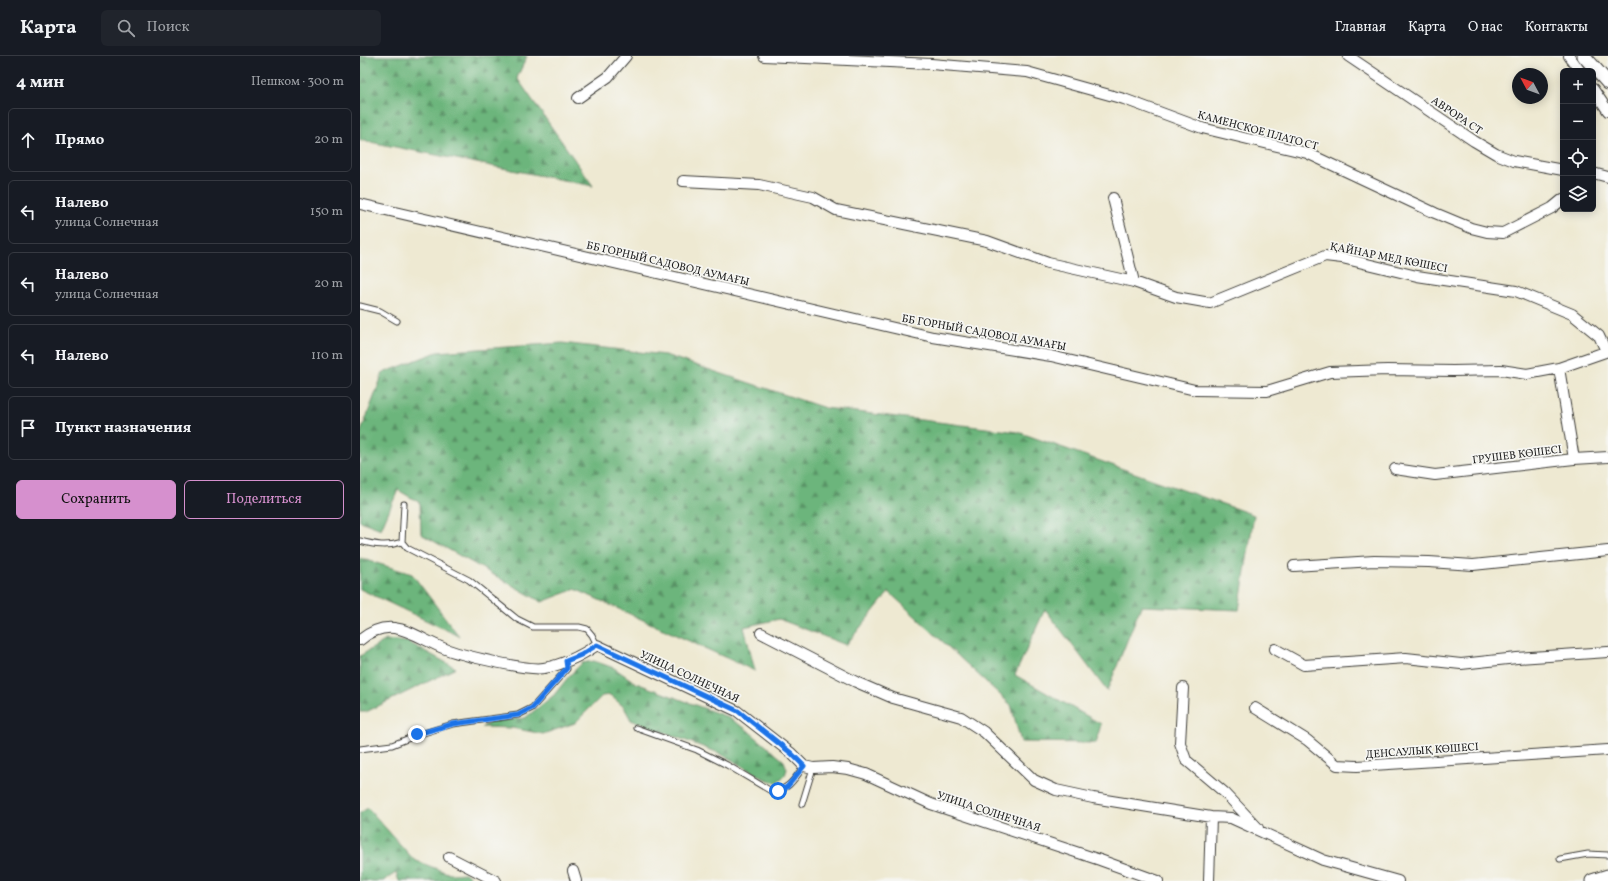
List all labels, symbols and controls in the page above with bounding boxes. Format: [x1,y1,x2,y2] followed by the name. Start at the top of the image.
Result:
[101,10,381,46] search box
[20,15,77,41] text: Карта
[115,17,137,39] icon: search
[147,17,190,38] text: Поиск
[1335,18,1386,37] text: Главная
[1408,18,1446,37] text: Карта
[1468,18,1503,37] text: О нас
[1525,18,1588,37] text: Контакты
[1512,68,1548,104] north arrow
[1560,68,1596,212] map controls
[1560,68,1596,104] button: +
[16,71,64,94] text: 4 мин
[251,73,344,91] text: Пешком · 300 m
[1428,94,1485,139] street label: АВРОРА СТ
[1560,104,1596,140] button: −
[1196,108,1320,155] street label: КАМЕНСКОЕ ПЛАТО СТ
[17,129,39,151] icon: ahead
[55,130,104,151] text: Прямо
[314,131,343,149] text: 20 m
[1560,140,1596,176] button: locate
[1560,176,1596,212] button: layers
[55,193,109,214] text: Налево
[17,201,39,223] icon: left
[310,203,343,221] text: 150 m
[55,214,159,232] text: улица Солнечная
[585,238,751,291] street label: ББ ГОРНЫЙ САДОВОД АУМАҒЫ
[1329,240,1449,277] street label: ҚАЙНАР МЕД КӨШЕСІ
[55,265,109,286] text: Налево
[17,273,39,295] icon: left
[314,275,343,293] text: 20 m
[55,286,159,304] text: улица Солнечная
[900,312,1067,355] street label: ББ ГОРНЫЙ САДОВОД АУМАҒЫ
[17,345,39,367] icon: left
[55,346,109,367] text: Налево
[311,347,343,365] text: 110 m
[17,417,39,439] icon: arrive
[55,418,191,439] text: Пункт назначения
[1472,443,1563,468] street label: ГРУШЕВ КӨШЕСІ
[16,480,176,519] button: Сохранить
[184,480,344,519] button: Поделиться
[637,648,742,707] street label: УЛИЦА СОЛНЕЧНАЯ
[408,725,426,743] route end
[1365,740,1479,763] street label: ДЕНСАУЛЫҚ КӨШЕСІ
[769,782,787,800] route start
[935,789,1042,836] street label: УЛИЦА СОЛНЕЧНАЯ

